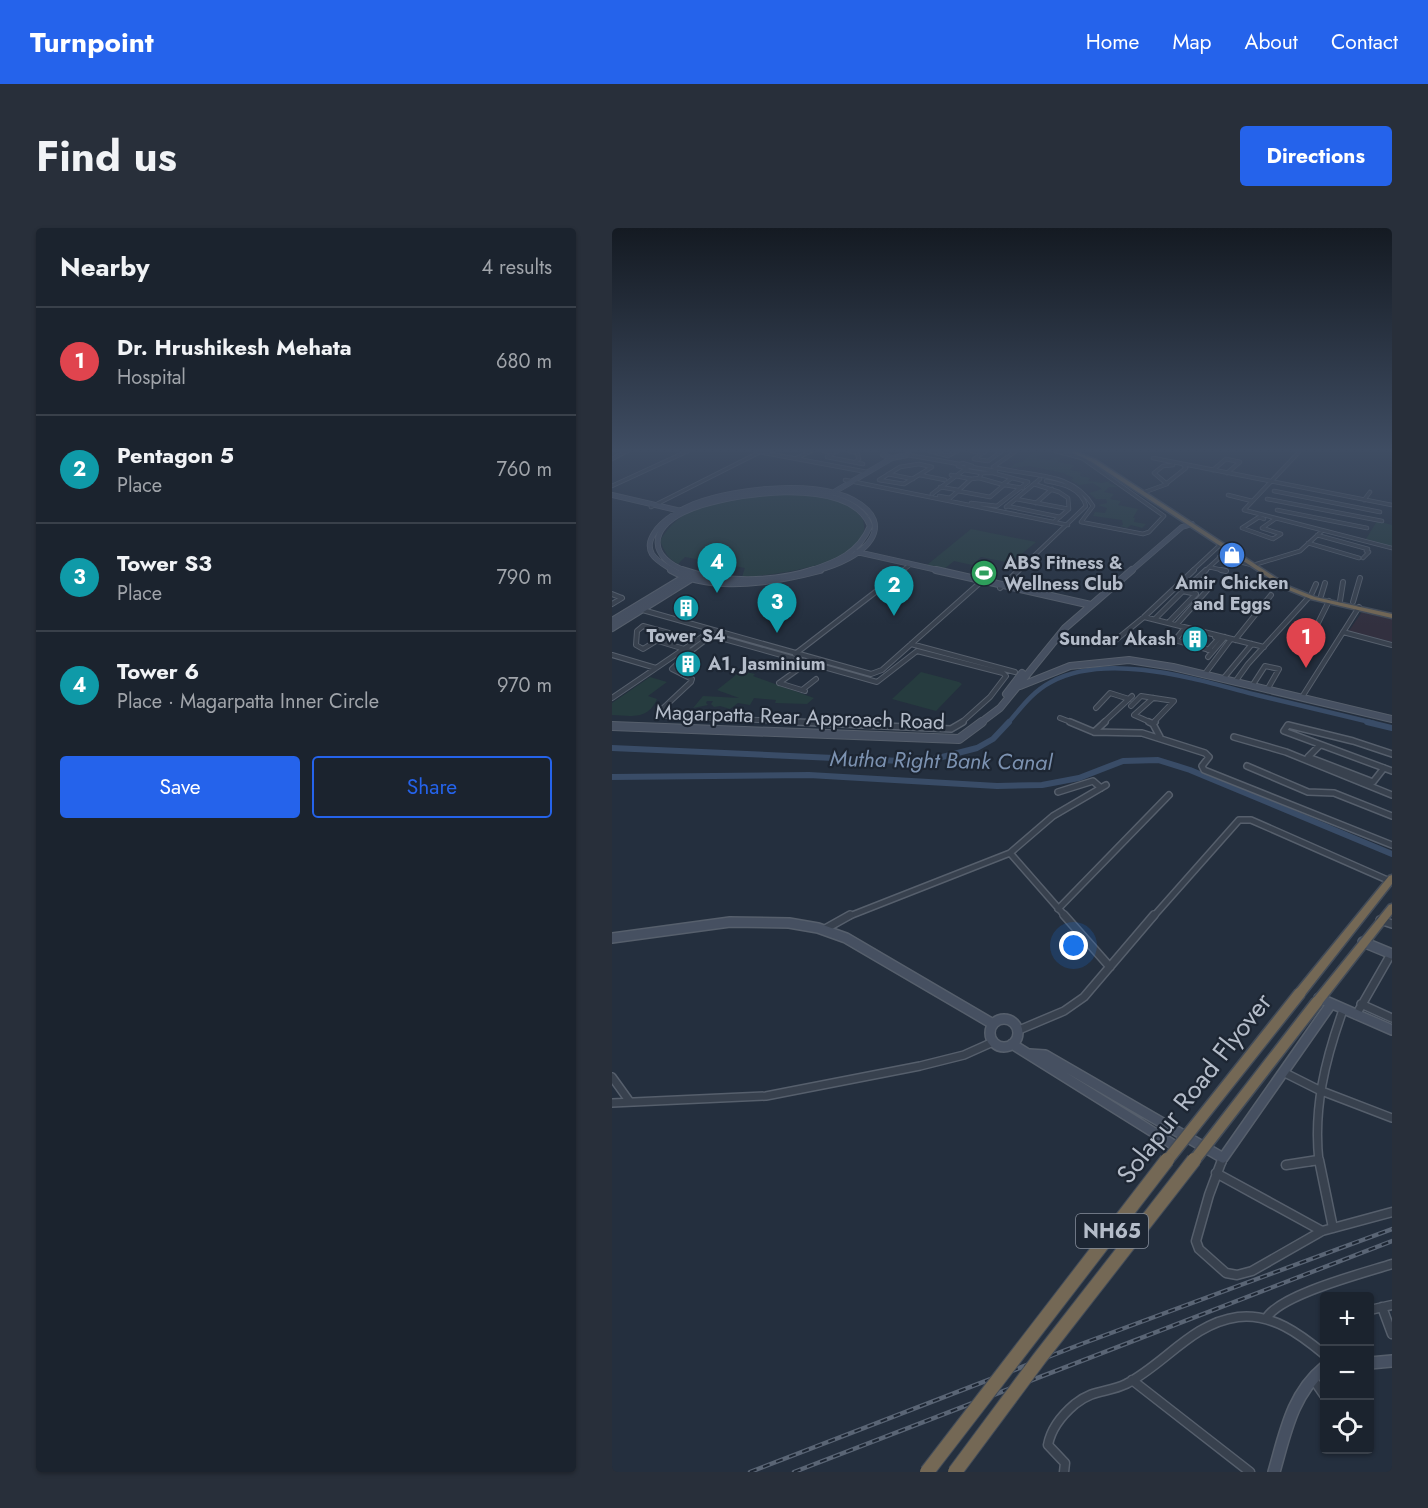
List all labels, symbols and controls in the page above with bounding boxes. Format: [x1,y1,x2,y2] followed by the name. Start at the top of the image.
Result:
[30,22,154,63] text: Turnpoint
[1086,27,1139,57] text: Home
[1172,27,1212,57] text: Map
[1245,27,1298,57] text: About
[1331,27,1398,57] text: Contact
[36,126,177,187] text: Find us
[1240,126,1392,186] button: Directions
[60,248,149,286] text: Nearby
[481,253,552,282] text: 4 results
[117,331,352,363] text: Dr. Hrushikesh Mehata
[74,347,85,376] text: 1
[496,347,552,376] text: 680 m
[117,363,186,392] text: Hospital
[117,439,234,471] text: Pentagon 5
[73,455,86,484] text: 2
[496,455,552,484] text: 760 m
[117,471,162,500] text: Place
[1217,540,1247,570] shop icon: Amir Chicken and Eggs
[698,544,736,593] pin: 4
[117,547,212,579] text: Tower S3
[1003,550,1123,597] place label: ABS Fitness & Wellness Club
[969,558,999,588] sports icon: ABS Fitness & Wellness Club
[73,563,86,592] text: 3
[496,563,552,592] text: 790 m
[874,566,914,616] pin: 2
[1174,570,1289,617] place label: Amir Chicken and Eggs
[117,579,162,608] text: Place
[758,584,796,633] pin: 3
[671,593,701,623] building icon: Tower S4
[1286,618,1326,668] pin: 1
[646,623,726,649] place label: Tower S4
[1180,624,1210,654] building icon: Sundar Akash
[1059,626,1176,652] place label: Sundar Akash
[673,649,703,679] building icon: A1, Jasminium
[707,651,826,677] place label: A1, Jasminium
[117,655,199,687] text: Tower 6
[73,671,86,700] text: 4
[497,671,552,700] text: 970 m
[117,687,379,716] text: Place · Magarpatta Inner Circle
[655,697,945,737] street label: Magarpatta Rear Approach Road
[829,742,1054,778] water label: Mutha Right Bank Canal
[60,756,300,818] button: Save
[312,756,552,818] button: Share
[1059,931,1088,960] your location
[1107,984,1281,1192] street label: Solapur Road Flyover
[1076,1214,1148,1248] road number: NH65
[1320,1292,1374,1454] map controls
[1320,1292,1374,1346] button: +
[1320,1346,1374,1400] button: −
[1320,1400,1374,1454] button: locate

